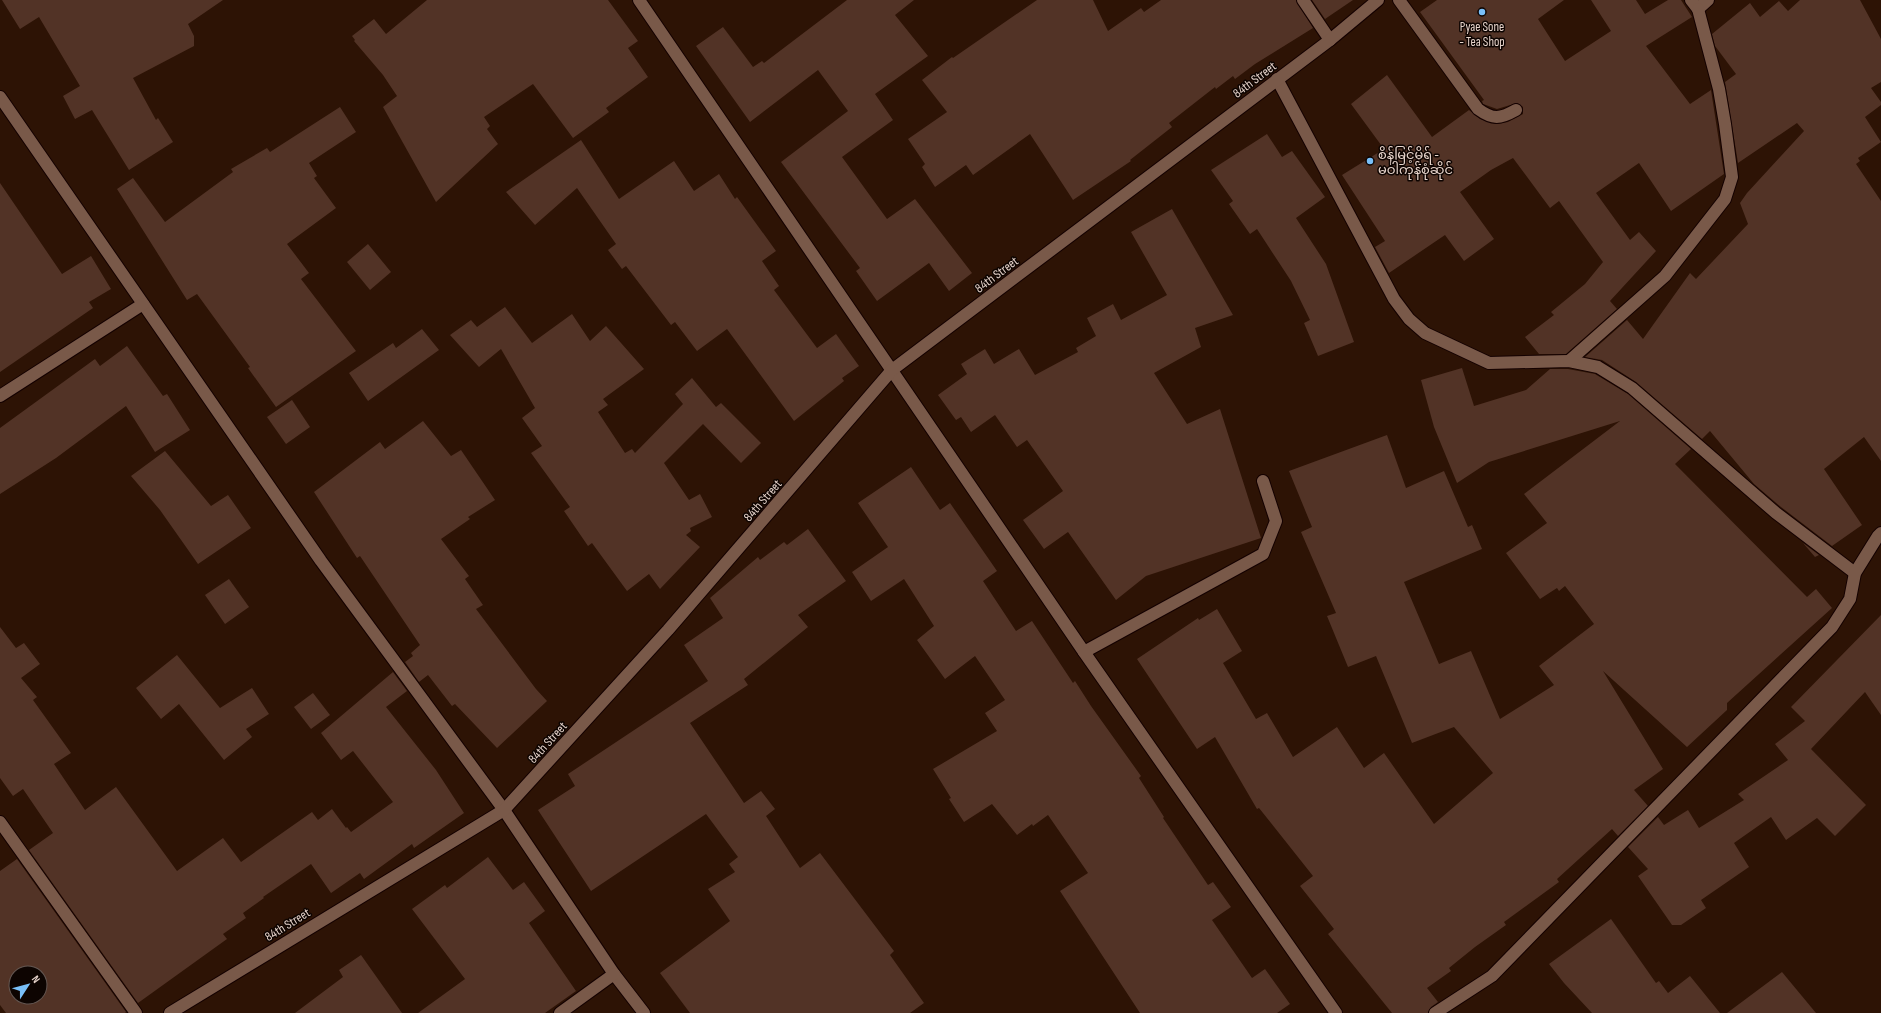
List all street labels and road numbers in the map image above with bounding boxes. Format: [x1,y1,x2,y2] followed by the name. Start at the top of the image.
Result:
[1230,58,1280,101] street label: 84th Street
[972,253,1022,296] street label: 84th Street
[740,476,785,525] street label: 84th Street
[525,719,571,767] street label: 84th Street
[262,905,313,945] street label: 84th Street

